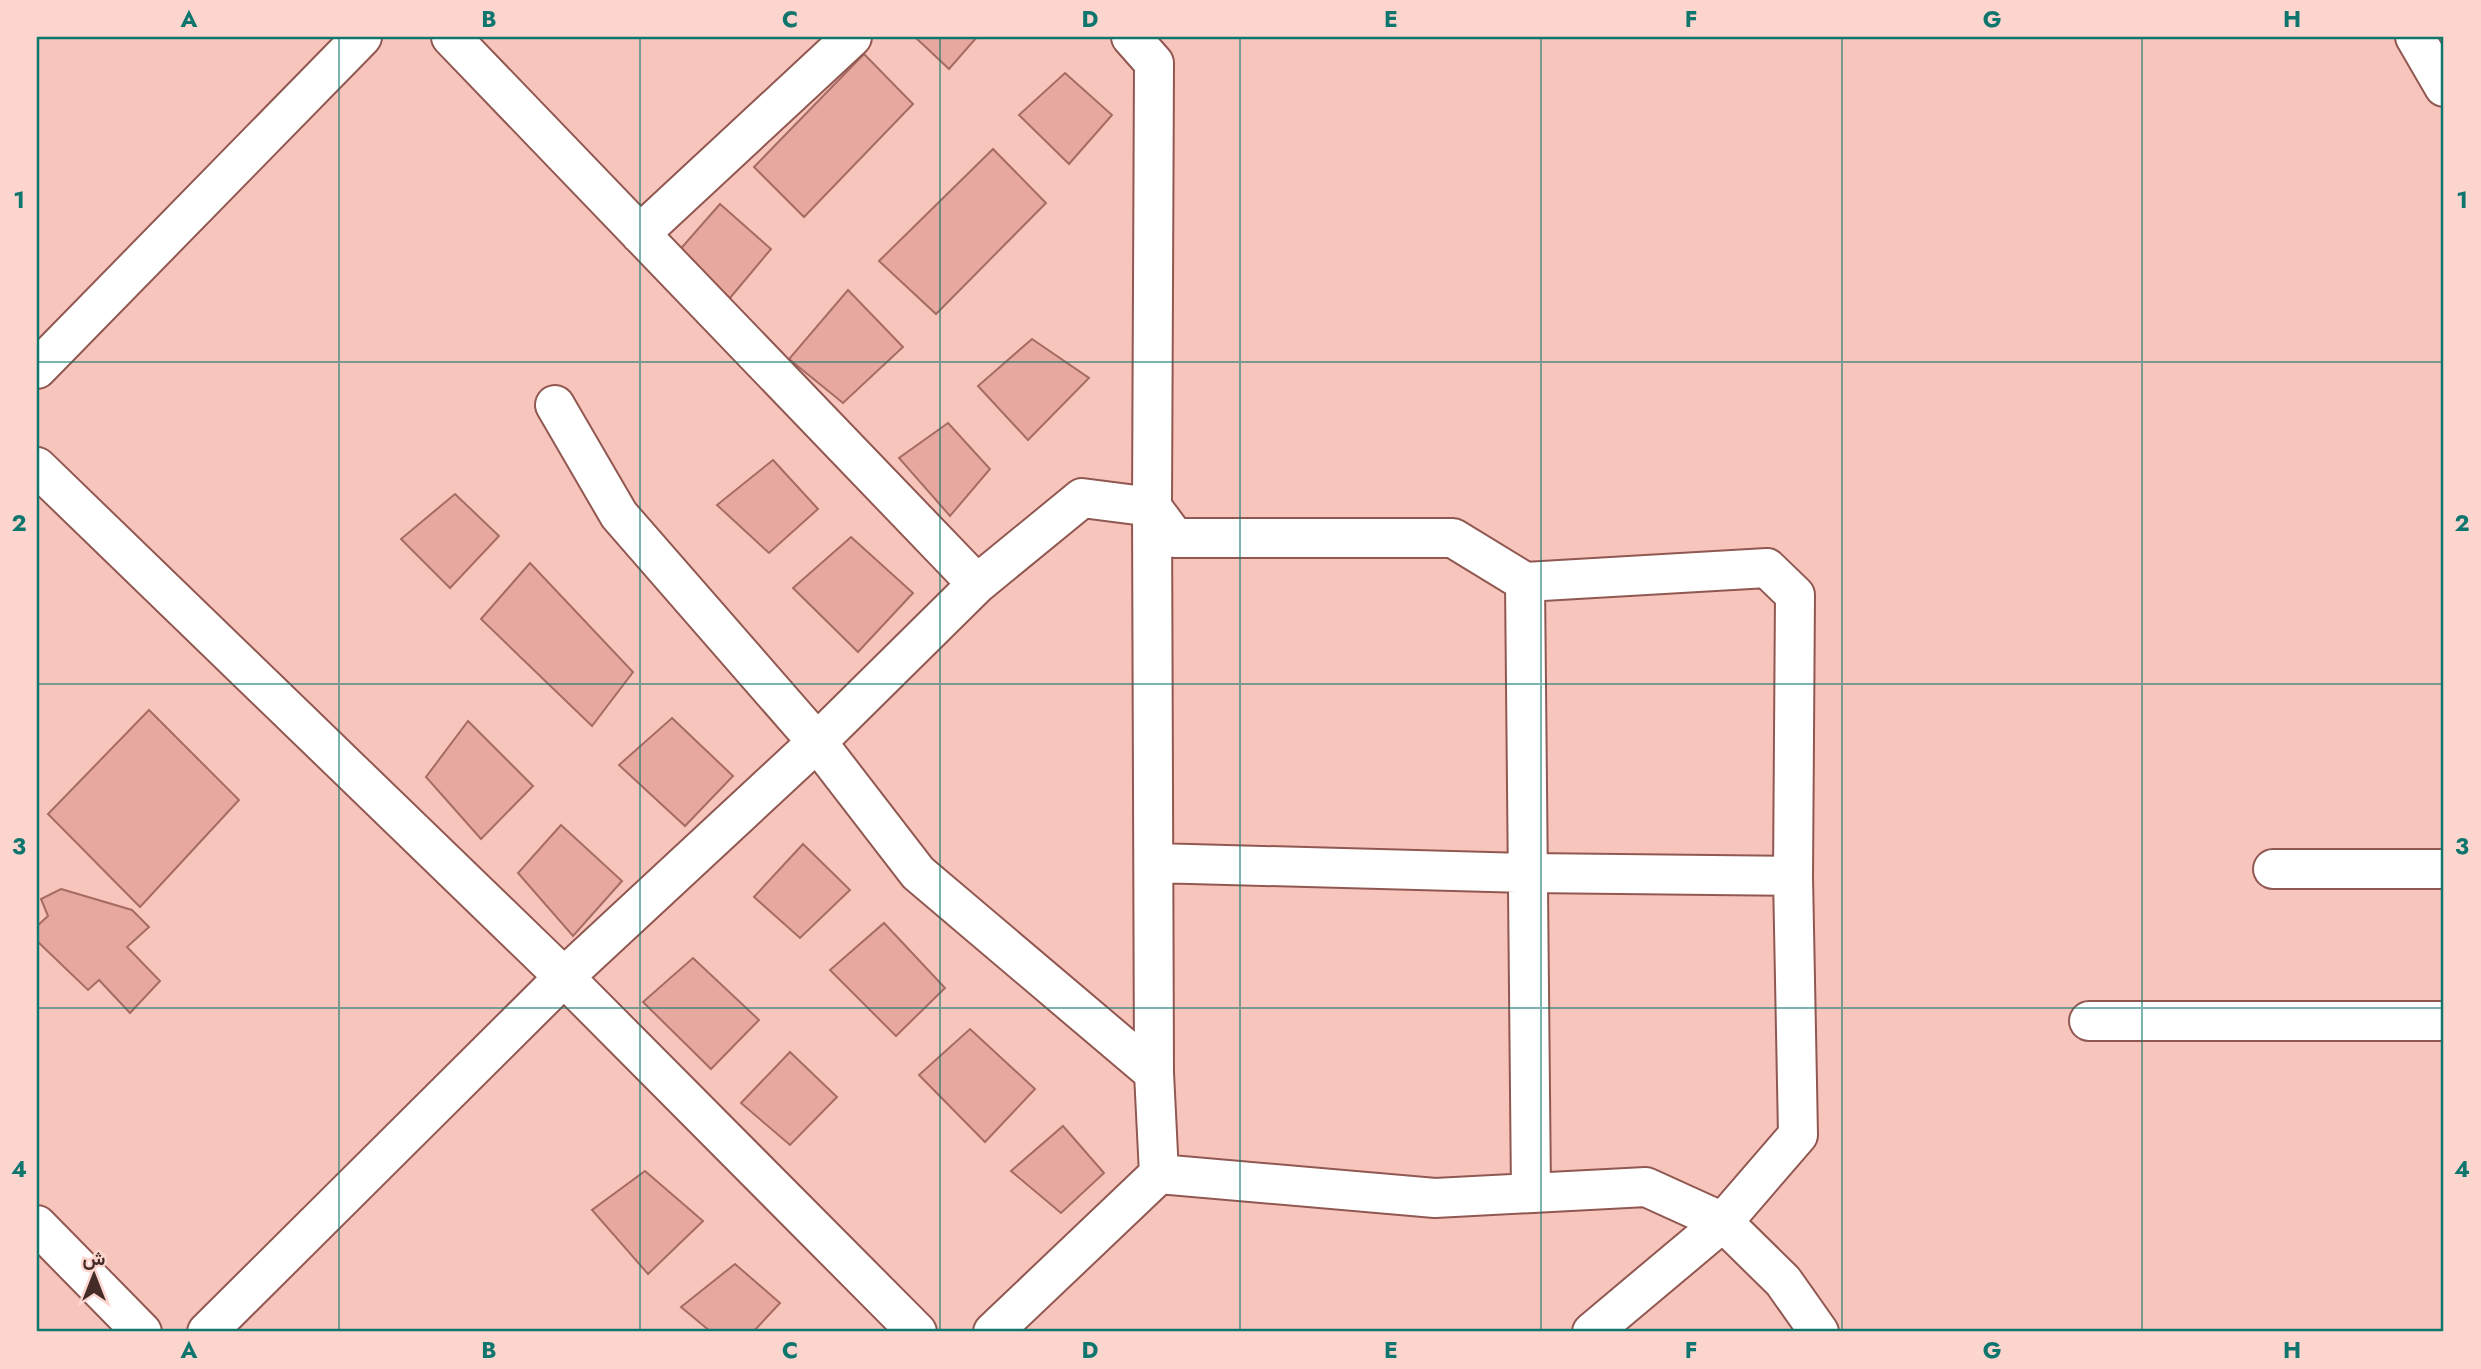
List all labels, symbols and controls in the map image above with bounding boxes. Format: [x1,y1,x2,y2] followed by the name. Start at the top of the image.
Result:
[180,2,198,36] text: A
[481,2,497,36] text: B
[782,2,798,36] text: C
[1082,2,1099,36] text: D
[1384,2,1398,36] text: E
[1685,2,1697,36] text: F
[1983,2,2001,36] text: G
[2283,2,2301,36] text: H
[13,183,25,217] text: 1
[2456,183,2468,217] text: 1
[11,506,27,540] text: 2
[2454,506,2470,540] text: 2
[12,829,26,863] text: 3
[2455,829,2469,863] text: 3
[11,1152,27,1186] text: 4
[2454,1152,2470,1186] text: 4
[60,1240,130,1310] north arrow
[83,1245,106,1272] text: ش
[180,1333,198,1367] text: A
[481,1333,497,1367] text: B
[782,1333,798,1367] text: C
[1082,1333,1099,1367] text: D
[1384,1333,1398,1367] text: E
[1685,1333,1697,1367] text: F
[1983,1333,2001,1367] text: G
[2283,1333,2301,1367] text: H

